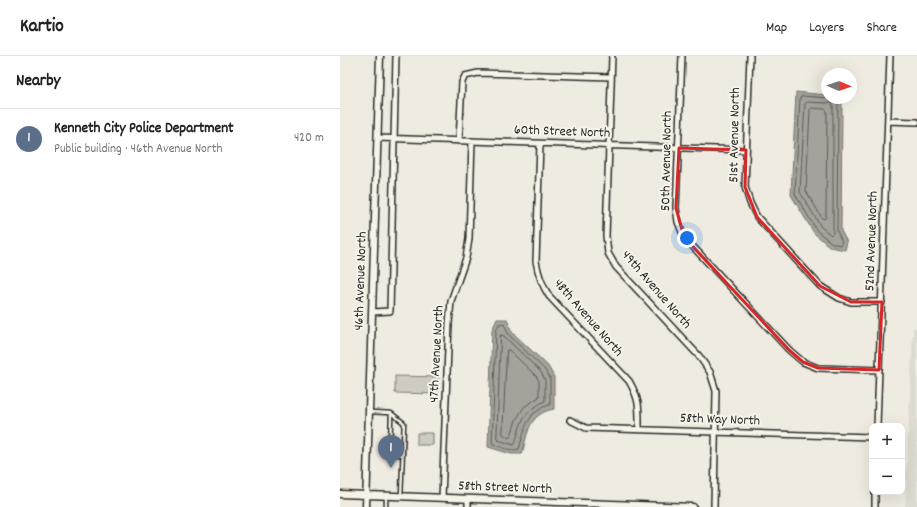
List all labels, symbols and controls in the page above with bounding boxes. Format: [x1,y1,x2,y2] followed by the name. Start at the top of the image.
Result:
[20,14,64,41] text: Kartio
[766,18,787,38] text: Map
[809,18,844,38] text: Layers
[866,18,897,38] text: Share
[821,68,857,104] north arrow
[16,70,60,94] text: Nearby
[724,87,746,183] street label: 51st Avenue North
[656,111,678,211] street label: 50th Avenue North
[54,118,234,140] text: Kenneth City Police Department
[513,120,611,144] street label: 60th Street North
[28,129,30,148] text: 1
[294,129,324,148] text: 420 m
[54,140,222,159] text: Public building · 46th Avenue North
[860,191,884,291] street label: 52nd Avenue North
[677,228,697,248] your location
[349,231,373,331] street label: 46th Avenue North
[616,246,696,334] street label: 49th Avenue North
[548,275,628,361] street label: 48th Avenue North
[424,305,450,403] street label: 47th Avenue North
[680,409,760,431] street label: 58th Way North
[869,423,905,495] map controls
[869,423,905,459] button: +
[378,435,404,468] pin: 1
[869,459,905,495] button: −
[458,476,552,500] street label: 58th Street North

